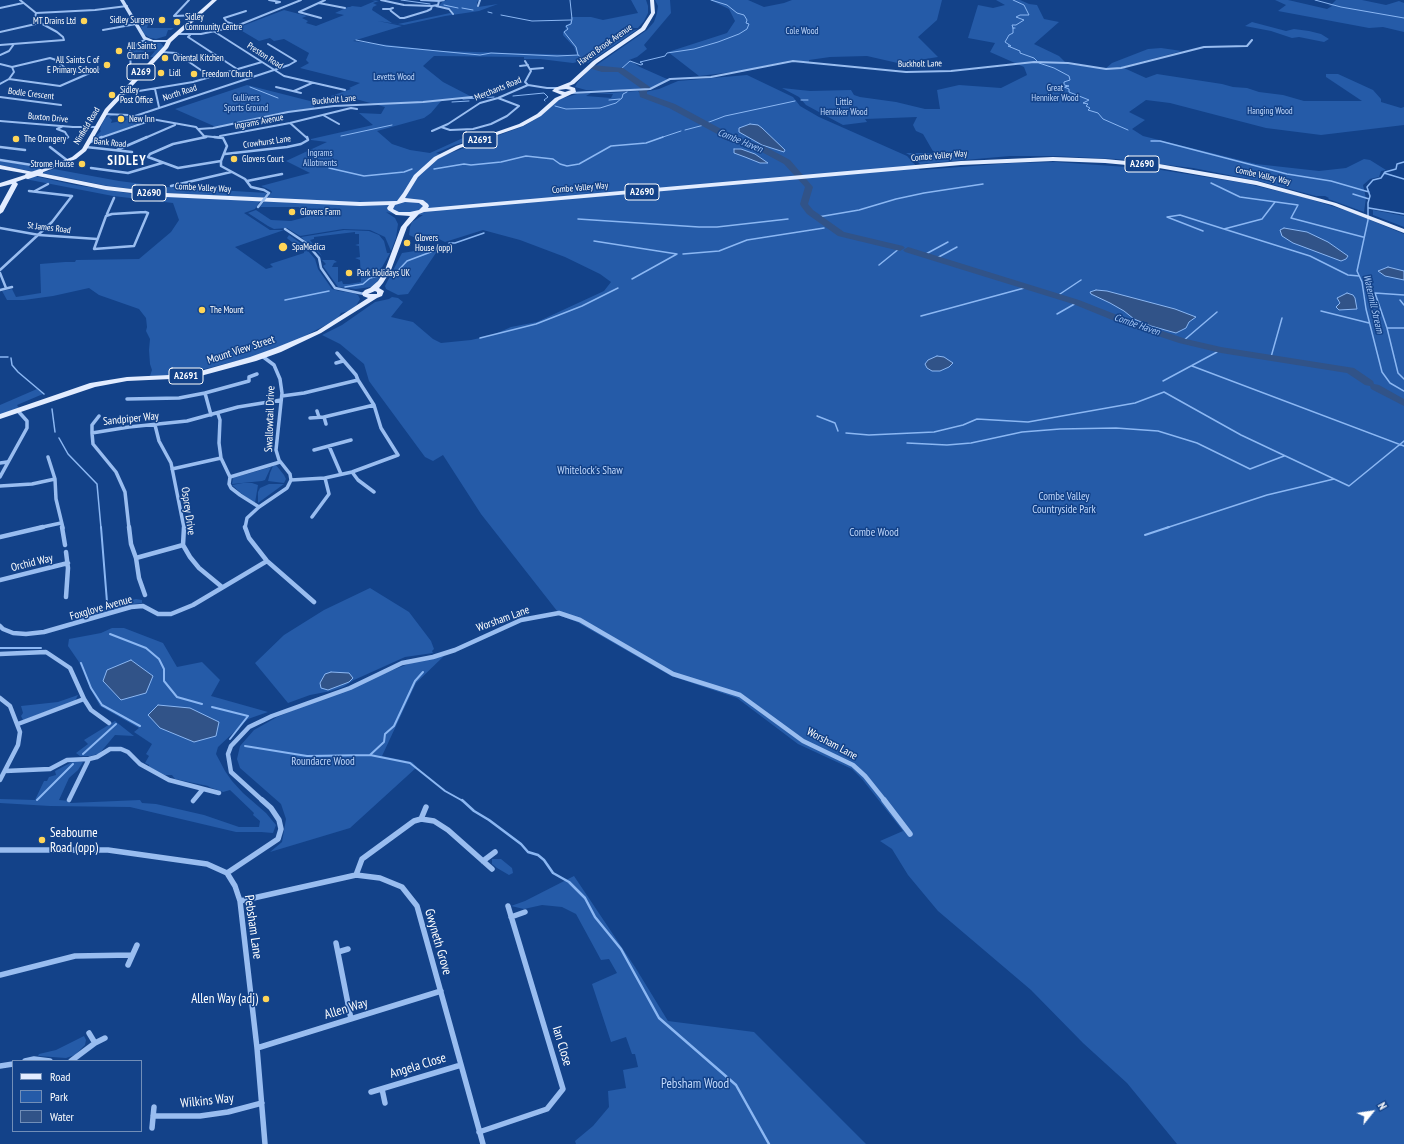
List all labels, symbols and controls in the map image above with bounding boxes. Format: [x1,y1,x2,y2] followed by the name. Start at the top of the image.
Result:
[185,12,242,33] place label: Sidley Community Centre
[110,15,154,25] place label: Sidley Surgery
[157,15,167,25] marker: Sidley Surgery
[33,16,76,26] place label: MT Drains Ltd
[79,16,89,26] marker: MT Drains Ltd
[172,17,182,27] marker: Sidley Community Centre
[576,22,634,68] street label: Haven Brook Avenue
[786,26,818,36] park label: Cole Wood
[245,40,285,72] street label: Preston Road
[127,41,156,62] place label: All Saints Church
[114,46,124,56] marker: All Saints Church
[160,53,170,63] marker: Oriental Kitchen
[173,53,224,63] place label: Oriental Kitchen
[47,55,99,76] place label: All Saints C of E Primary School
[898,58,942,70] street label: Buckholt Lane
[102,60,112,70] marker: All Saints C of E Primary School
[127,64,155,80] road number: A269
[156,68,166,78] marker: Lidl
[169,68,181,78] place label: Lidl
[189,69,199,79] marker: Freedom Church
[202,69,253,79] place label: Freedom Church
[373,72,415,82] park label: Levetts Wood
[473,75,523,103] street label: Merchants Road
[162,82,198,104] street label: North Road
[1031,83,1079,104] park label: Great Henniker Wood
[120,85,153,106] place label: Sidley Post Office
[7,86,55,102] street label: Bodle Crescent
[107,90,117,100] marker: Sidley Post Office
[224,93,268,114] park label: Gullivers Sports Ground
[312,93,356,107] street label: Buckholt Lane
[820,97,868,118] park label: Little Henniker Wood
[72,105,102,147] street label: Ninfield Road
[1247,106,1293,116] park label: Hanging Wood
[27,111,69,125] street label: Buxton Drive
[234,112,284,132] street label: Ingrams Avenue
[116,114,126,124] marker: New Inn
[129,114,155,124] place label: New Inn
[716,127,764,155] water label: Combe Haven
[463,132,497,148] road number: A2691
[242,133,292,151] street label: Crowhurst Lane
[11,134,21,144] marker: The Orangery
[24,134,66,144] place label: The Orangery
[93,136,127,150] street label: Bank Road
[303,148,337,169] park label: Ingrams Allotments
[910,148,968,164] street label: Combe Valley Way
[107,153,147,169] district label: SIDLEY
[229,154,239,164] marker: Glovers Court
[242,154,284,164] place label: Glovers Court
[1125,156,1159,172] road number: A2690
[30,159,74,169] place label: Strome House
[77,159,87,169] marker: Strome House
[1234,164,1292,188] street label: Combe Valley Way
[551,180,609,196] street label: Combe Valley Way
[175,181,231,195] street label: Combe Valley Way
[625,184,659,200] road number: A2690
[132,185,166,201] road number: A2690
[287,207,297,217] marker: Glovers Farm
[300,207,341,217] place label: Glovers Farm
[27,220,71,236] street label: St James Road
[415,233,452,254] place label: Glovers House (opp)
[402,238,412,248] marker: Glovers House (opp)
[277,241,289,253] marker: SpaMedica
[292,242,325,252] place label: SpaMedica
[344,268,354,278] marker: Park Holidays UK
[357,268,410,278] place label: Park Holidays UK
[1360,274,1386,334] water label: Watermill Stream
[197,305,207,315] marker: The Mount
[210,305,244,315] place label: The Mount
[1113,312,1161,338] water label: Combe Haven
[206,333,276,367] street label: Mount View Street
[169,368,203,384] road number: A2691
[262,386,278,452] street label: Swallowtail Drive
[102,410,160,428] street label: Sandpiper Way
[557,464,623,478] park label: Whitelock's Shaw
[178,486,198,536] street label: Osprey Drive
[1032,490,1096,516] park label: Combe Valley Countryside Park
[849,526,899,540] park label: Combe Wood
[10,551,54,575] street label: Orchid Way
[68,593,134,623] street label: Foxglove Avenue
[475,603,531,635] street label: Worsham Lane
[804,725,860,763] street label: Worsham Lane
[291,755,355,769] park label: Roundacre Wood
[50,825,98,856] place label: Seabourne Road (opp)
[37,835,47,845] marker: Seabourne Road (opp)
[241,894,265,960] street label: Pebsham Lane
[421,907,455,977] street label: Gwyneth Grove
[191,991,258,1007] place label: Allen Way (adj)
[261,994,271,1004] marker: Allen Way (adj)
[322,995,370,1023] street label: Allen Way
[549,1024,575,1068] street label: Ian Close
[388,1050,448,1082] street label: Angela Close
[12,1060,142,1132] legend
[50,1069,70,1084] text: Road
[661,1076,729,1092] park label: Pebsham Wood
[50,1089,68,1104] text: Park
[179,1090,235,1112] street label: Wilkins Way
[1352,1092,1392,1132] north arrow
[1375,1100,1390,1112] text: N
[50,1109,74,1124] text: Water

